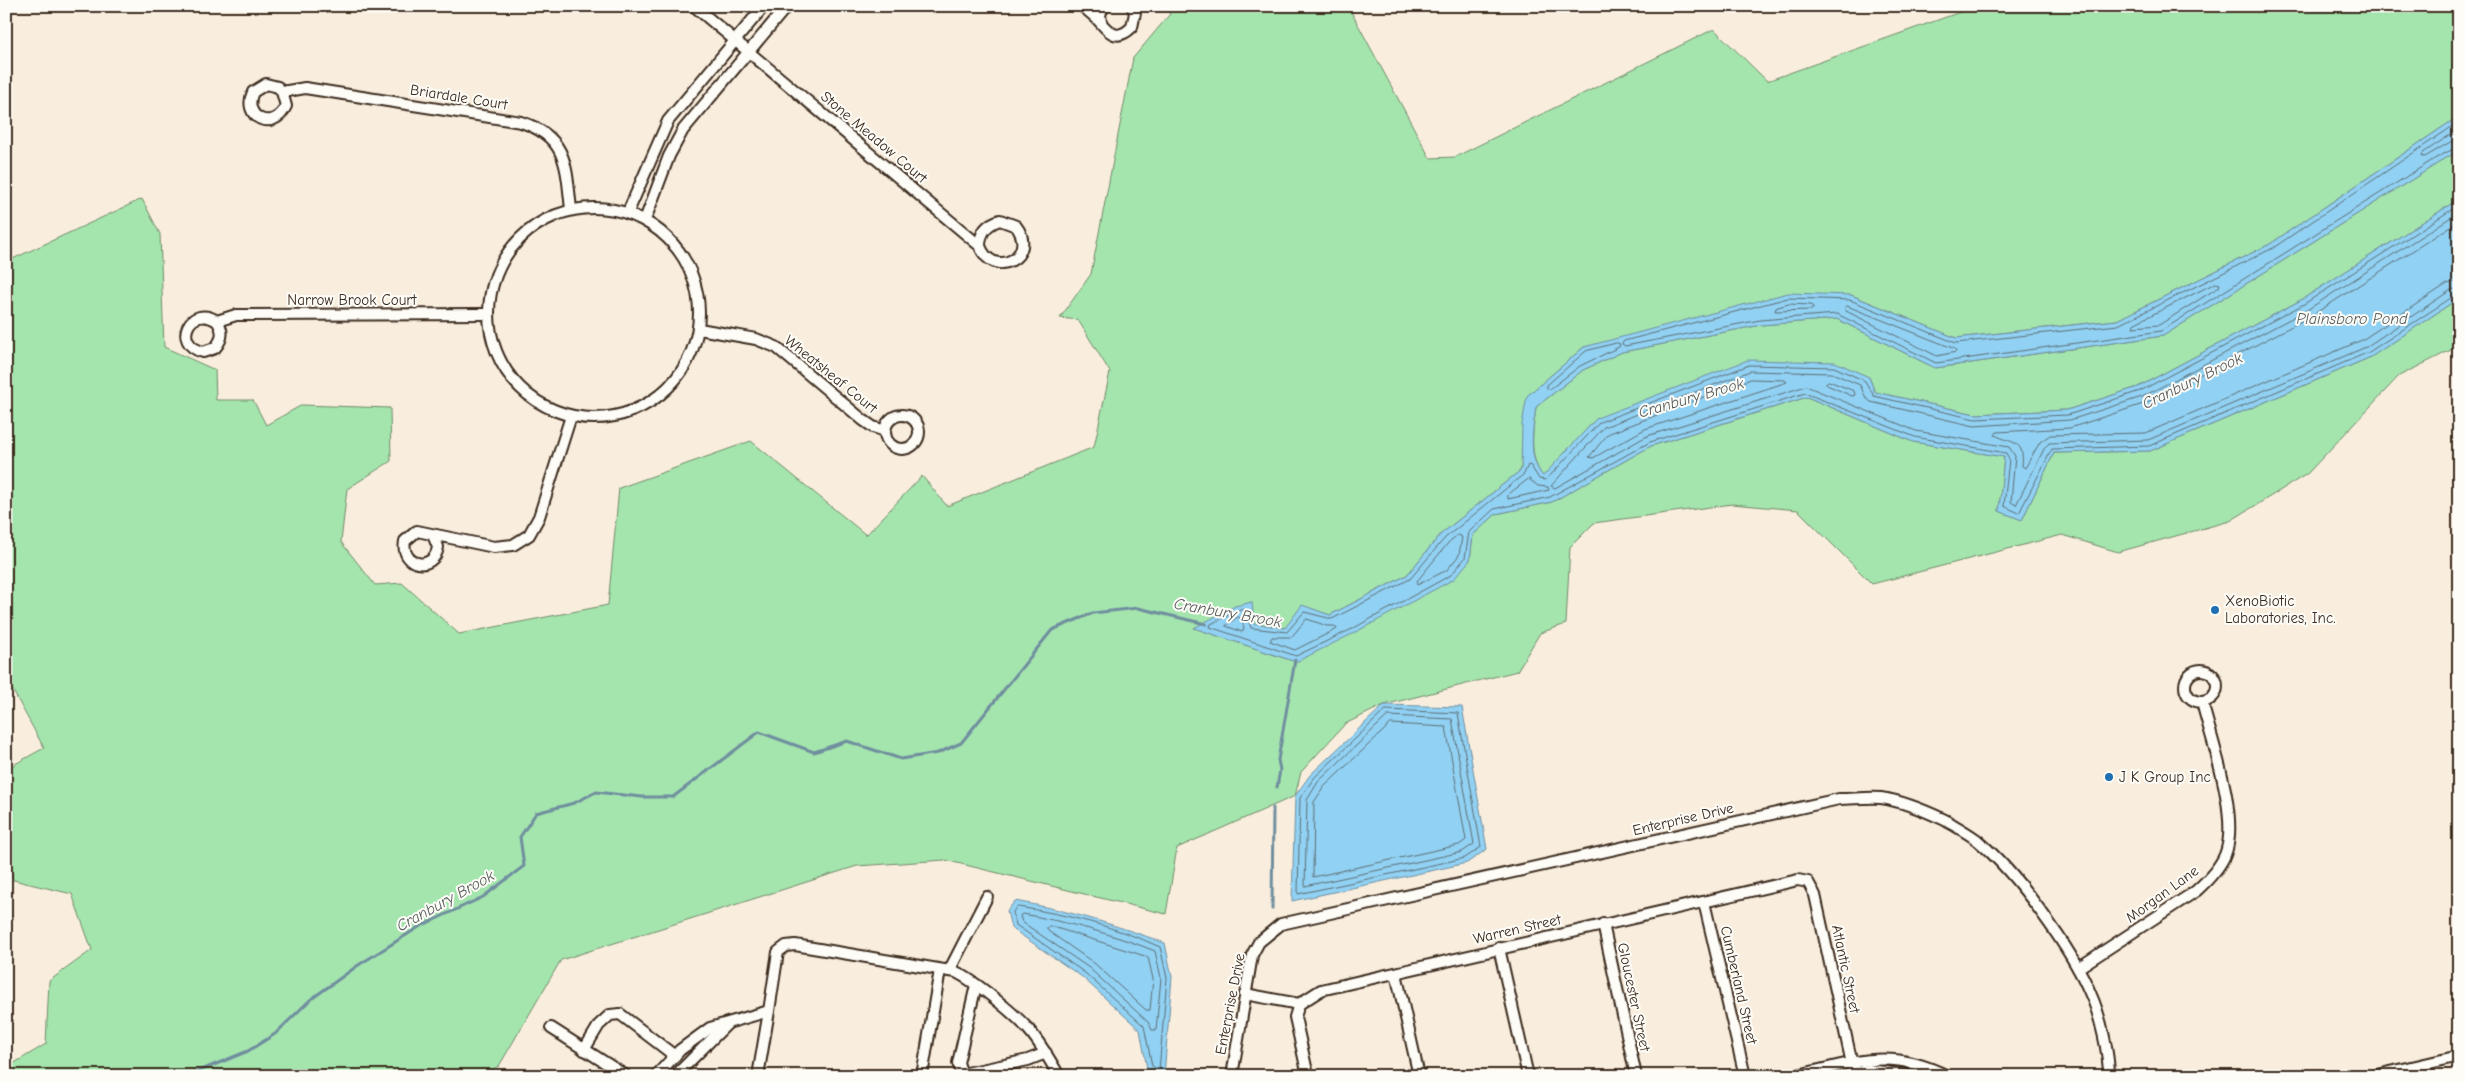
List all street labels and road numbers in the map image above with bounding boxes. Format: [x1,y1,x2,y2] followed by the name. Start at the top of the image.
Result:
[409,80,510,114] street label: Briardale Court
[817,87,931,187] street label: Stone Meadow Court
[287,291,417,309] street label: Narrow Brook Court
[781,331,882,417] street label: Wheatsheaf Court
[1631,799,1736,839] street label: Enterprise Drive
[2122,861,2202,927] street label: Morgan Lane
[1471,910,1563,948] street label: Warren Street
[1828,923,1864,1015] street label: Atlantic Street
[1717,924,1761,1046] street label: Cumberland Street
[1614,941,1654,1054] street label: Gloucester Street
[1211,951,1249,1056] street label: Enterprise Drive

